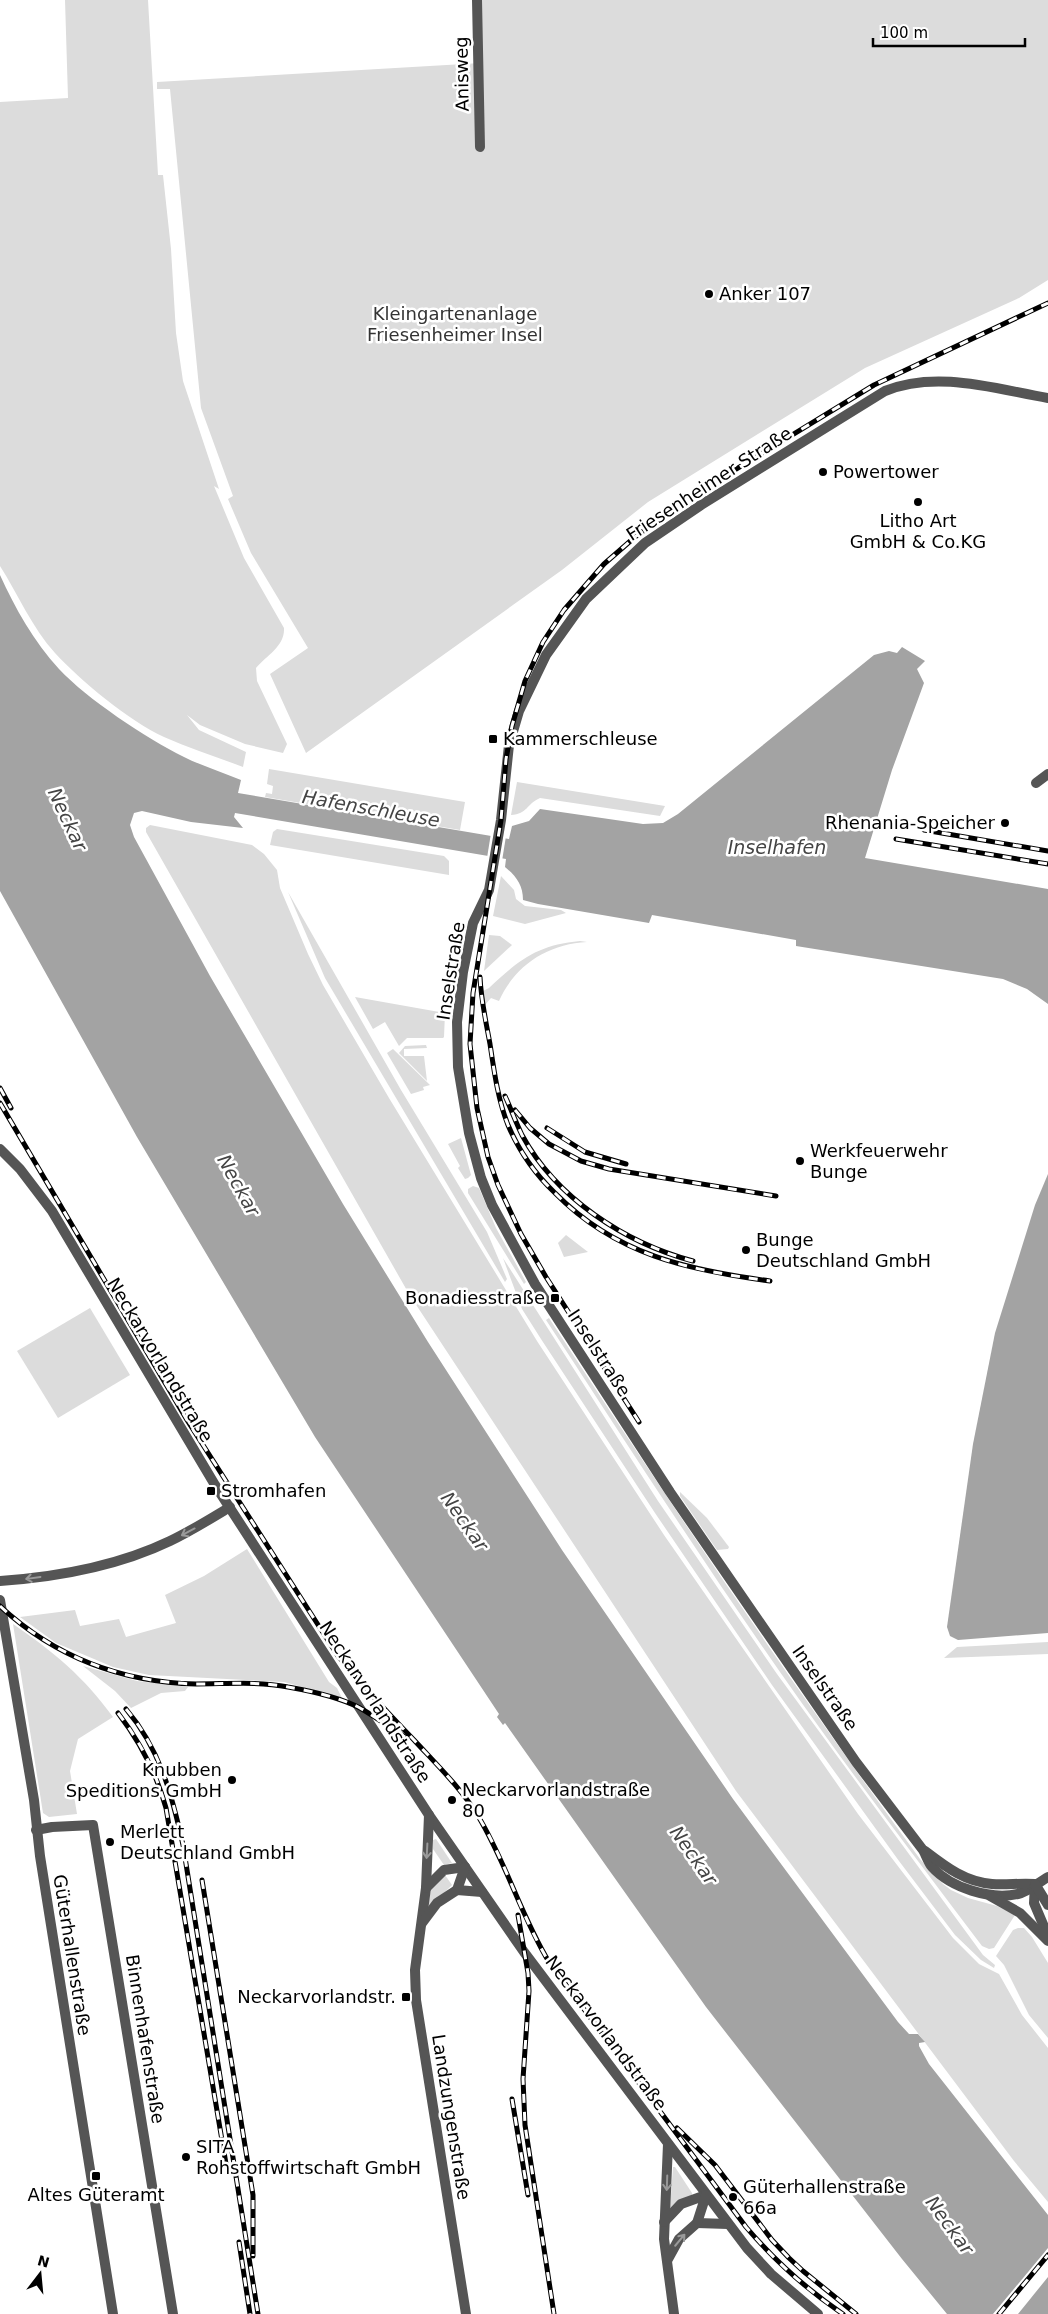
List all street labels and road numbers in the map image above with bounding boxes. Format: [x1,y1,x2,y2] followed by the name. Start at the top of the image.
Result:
[450,36,473,112] street label: Anisweg
[622,422,795,545] street label: Friesenheimer Straße
[432,920,469,1022] street label: Inselstraße
[103,1274,218,1446] street label: Neckarvorlandstraße
[564,1305,635,1400] street label: Inselstraße
[315,1617,435,1786] street label: Neckarvorlandstraße
[788,1641,863,1734] street label: Inselstraße
[49,1873,96,2037] street label: Güterhallenstraße
[541,1951,671,2114] street label: Neckarvorlandstraße
[122,1953,169,2125] street label: Binnenhafenstraße
[428,2033,475,2201] street label: Landzungenstraße

